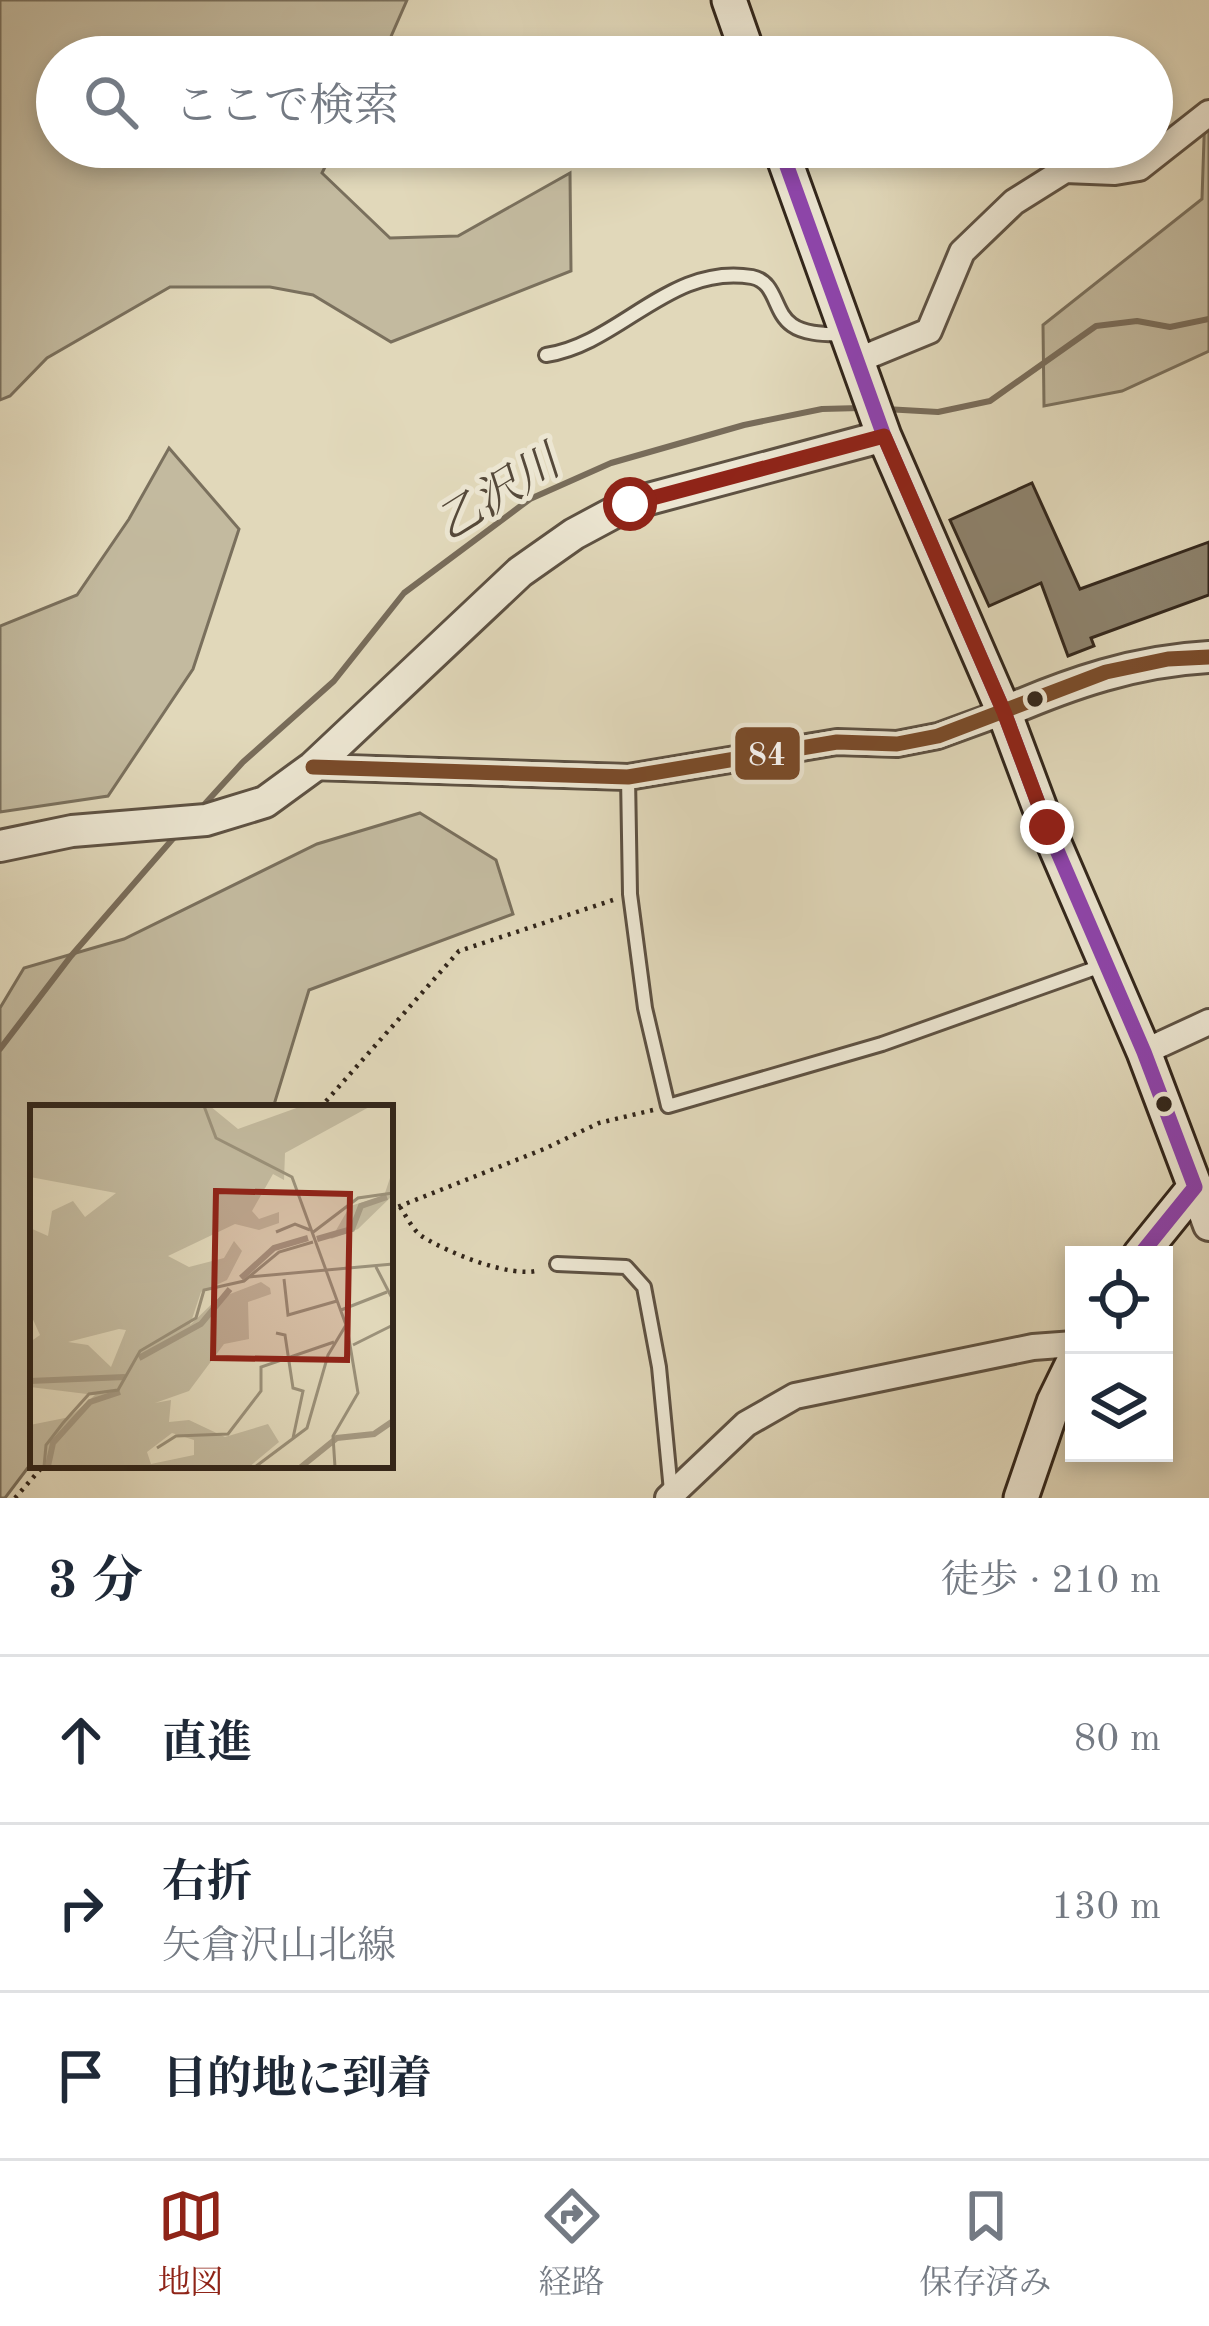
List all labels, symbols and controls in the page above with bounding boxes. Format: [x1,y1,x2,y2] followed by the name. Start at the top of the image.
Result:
[36,36,1173,168] search box
[78,69,144,135] icon: search
[174,86,399,131] text: ここで検索
[428,435,573,551] water label: 乙沢川
[603,477,657,531] route start
[1024,688,1046,710] unlabelled marker
[733,725,802,782] line badge: 84
[748,740,786,773] text: 84
[1020,800,1074,854] route end
[1153,1093,1175,1115] unlabelled marker
[30,1105,393,1468] inset map
[1065,1246,1173,1462] map controls
[1065,1246,1173,1354] button: locate
[1065,1354,1173,1462] button: layers
[48,1558,143,1609] text: 3 分
[940,1562,1161,1601] text: 徒歩 · 210 m
[48,1707,114,1773] icon: ahead
[1074,1720,1161,1759] text: 80 m
[162,1723,252,1768] text: 直進
[162,1862,252,1907] text: 右折
[48,1875,114,1941] icon: right
[1051,1888,1161,1927] text: 130 m
[162,1928,396,1967] text: 矢倉沢山北線
[48,2043,114,2109] icon: arrive
[162,2059,432,2104] text: 目的地に到着
[158,2183,224,2305] tab: 地図
[539,2183,605,2305] tab: 経路
[920,2183,1052,2305] tab: 保存済み

